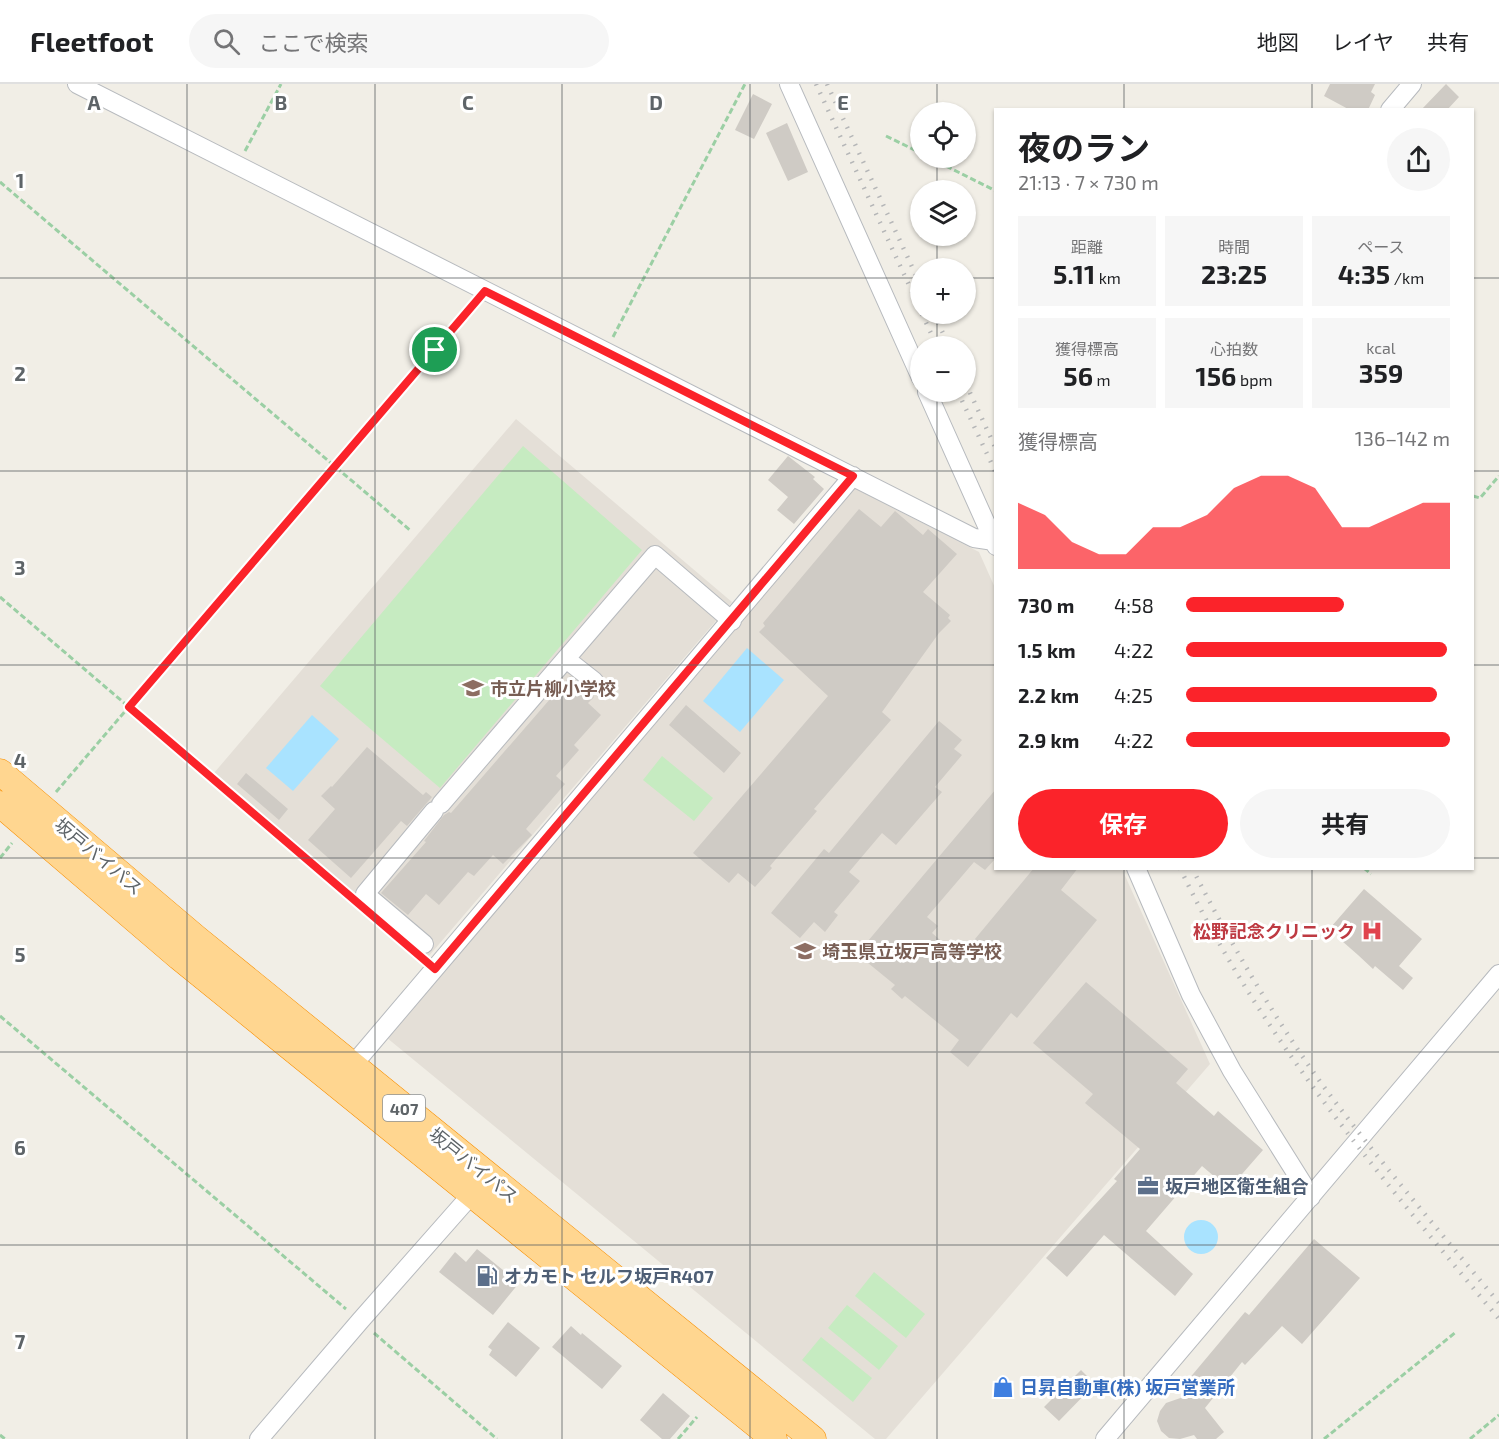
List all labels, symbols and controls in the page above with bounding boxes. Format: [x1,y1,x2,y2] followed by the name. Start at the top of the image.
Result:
[189,14,609,68] search box
[30,24,153,58] text: Fleetfoot
[210,25,243,58] icon: search
[258,29,368,55] text: ここで検索
[1257,29,1299,54] text: 地図
[1332,29,1394,54] text: レイヤ
[1427,29,1469,54] text: 共有
[87,90,101,114] text: A
[275,90,287,114] text: B
[462,90,474,114] text: C
[649,90,663,114] text: D
[837,90,849,114] text: E
[910,102,976,402] map controls
[910,102,976,168] button: locate
[1018,127,1150,167] text: 夜のラン
[1387,128,1450,191] button: share
[16,168,24,192] text: 1
[1018,170,1159,194] text: 21:13 · 7 × 730 m
[910,180,976,246] button: layers
[1071,237,1103,256] text: 距離
[1218,237,1250,256] text: 時間
[1357,237,1405,256] text: ペース
[910,258,976,324] button: +
[1053,258,1095,289] text: 5.11
[1201,258,1267,289] text: 23:25
[1338,258,1390,289] text: 4:35
[1095,268,1121,287] text: km
[1390,268,1424,287] text: /km
[409,324,460,375] pin
[418,333,451,366] icon: arrive
[910,336,976,402] button: −
[1366,338,1396,357] text: kcal
[1055,339,1119,358] text: 獲得標高
[1210,339,1258,358] text: 心拍数
[1359,357,1403,388] text: 359
[1063,360,1093,391] text: 56
[1196,360,1236,391] text: 156
[14,361,26,385] text: 2
[1093,370,1111,389] text: m
[1236,370,1272,389] text: bpm
[1355,426,1450,450] text: 136–142 m
[1018,429,1098,453] text: 獲得標高
[14,555,26,579] text: 3
[1018,593,1074,617] text: 730 m
[1114,593,1154,617] text: 4:58
[1018,638,1076,662] text: 1.5 km
[1114,638,1154,662] text: 4:22
[461,676,485,700] school or university icon: 市立片柳小学校
[490,677,616,699] place label: 市立片柳小学校
[1018,683,1079,707] text: 2.2 km
[1114,683,1153,707] text: 4:25
[1018,728,1079,752] text: 2.9 km
[1114,728,1154,752] text: 4:22
[14,748,27,772] text: 4
[1018,789,1228,858] button: 保存
[1240,789,1450,858] button: 共有
[51,813,147,899] street label: 坂戸バイパス
[1360,919,1384,943] hospital icon: 松野記念クリニック
[1193,920,1355,942] place label: 松野記念クリニック
[793,939,817,963] school or university icon: 埼玉県立坂戸高等学校
[822,940,1002,962] place label: 埼玉県立坂戸高等学校
[14,942,26,966] text: 5
[383,1095,425,1121] road number: 407
[425,1123,523,1207] street label: 坂戸バイパス
[14,1135,26,1159] text: 6
[1136,1174,1160,1198] office icon: 坂戸地区衛生組合
[1165,1175,1309,1197] place label: 坂戸地区衛生組合
[475,1264,499,1288] fuel station icon: オカモト セルフ坂戸R407
[504,1265,714,1287] place label: オカモト セルフ坂戸R407
[15,1329,26,1353] text: 7
[991,1375,1015,1399] shop icon: 日昇自動車(株) 坂戸営業所
[1020,1376,1235,1398] place label: 日昇自動車(株) 坂戸営業所

